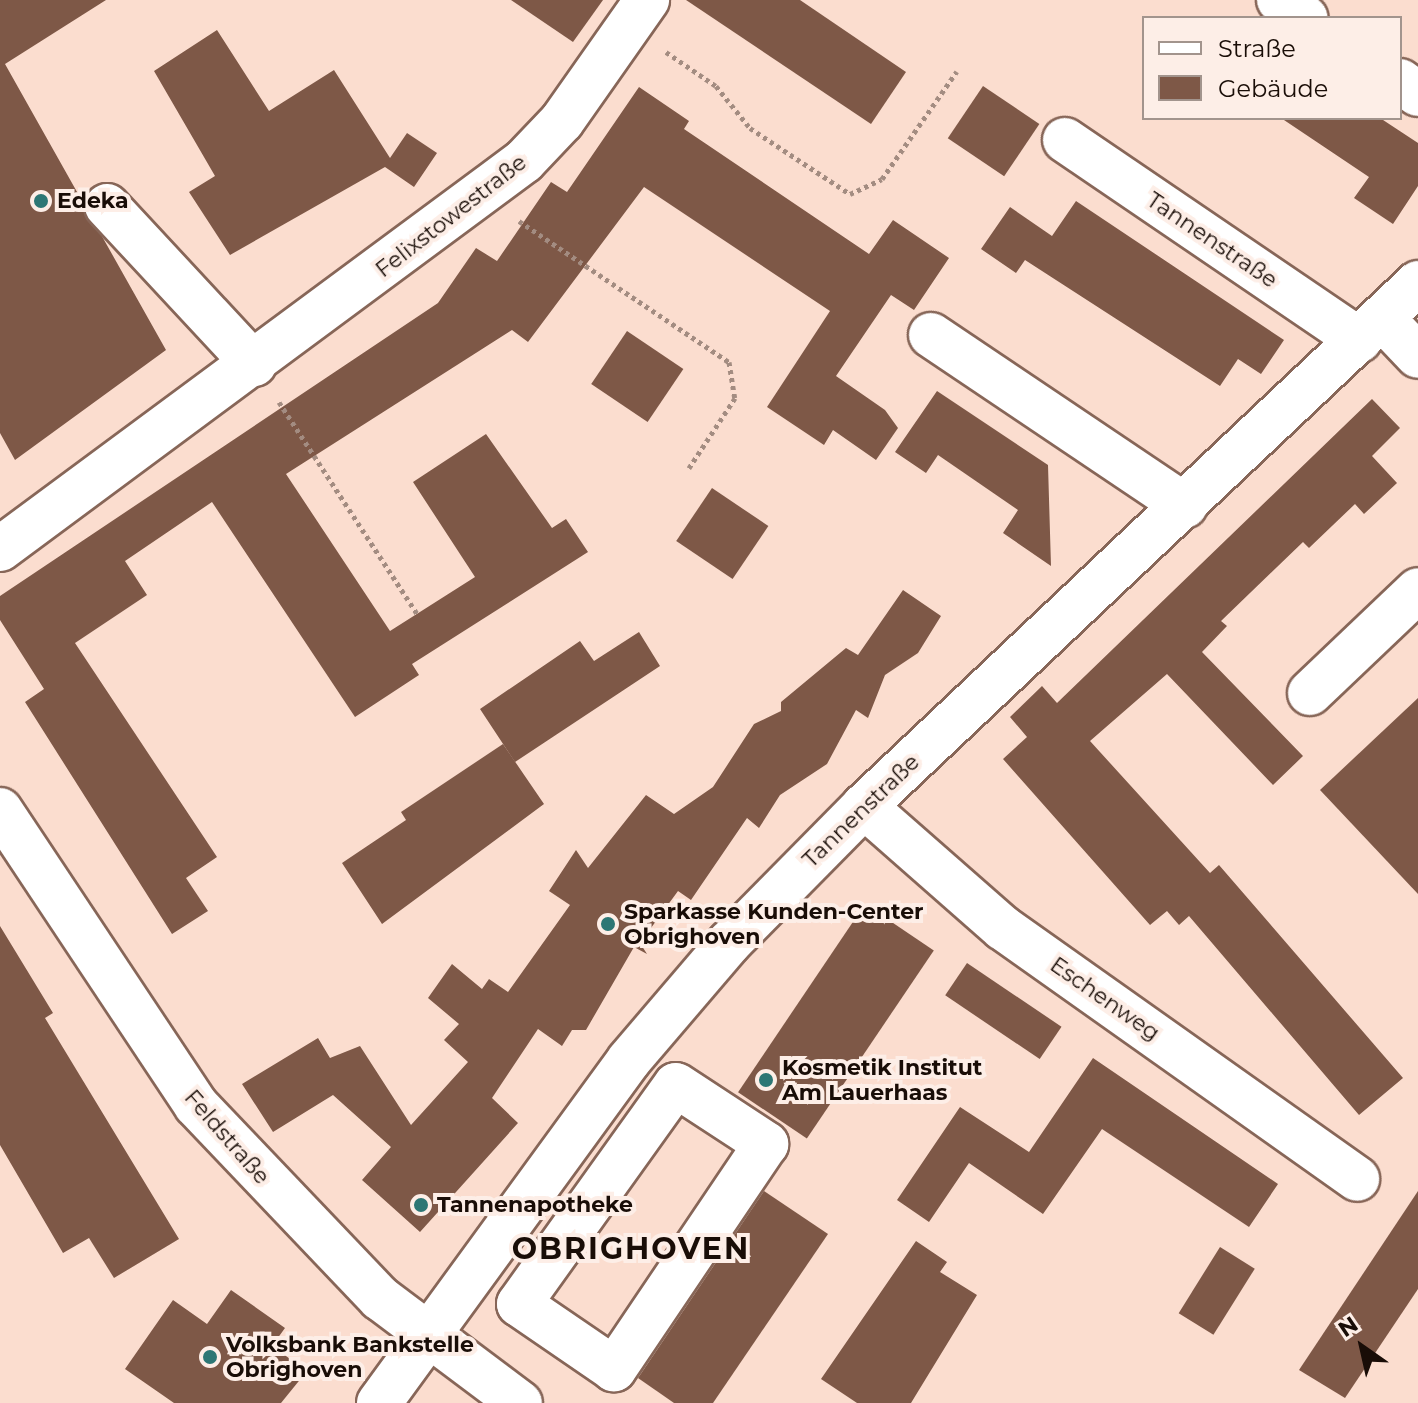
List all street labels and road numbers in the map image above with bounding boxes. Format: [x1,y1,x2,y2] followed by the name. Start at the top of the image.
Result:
[370,149,532,283] street label: Felixstowestraße
[1142,187,1282,293] street label: Tannenstraße
[797,749,925,873] street label: Tannenstraße
[1045,952,1165,1046] street label: Eschenweg
[179,1084,275,1190] street label: Feldstraße

